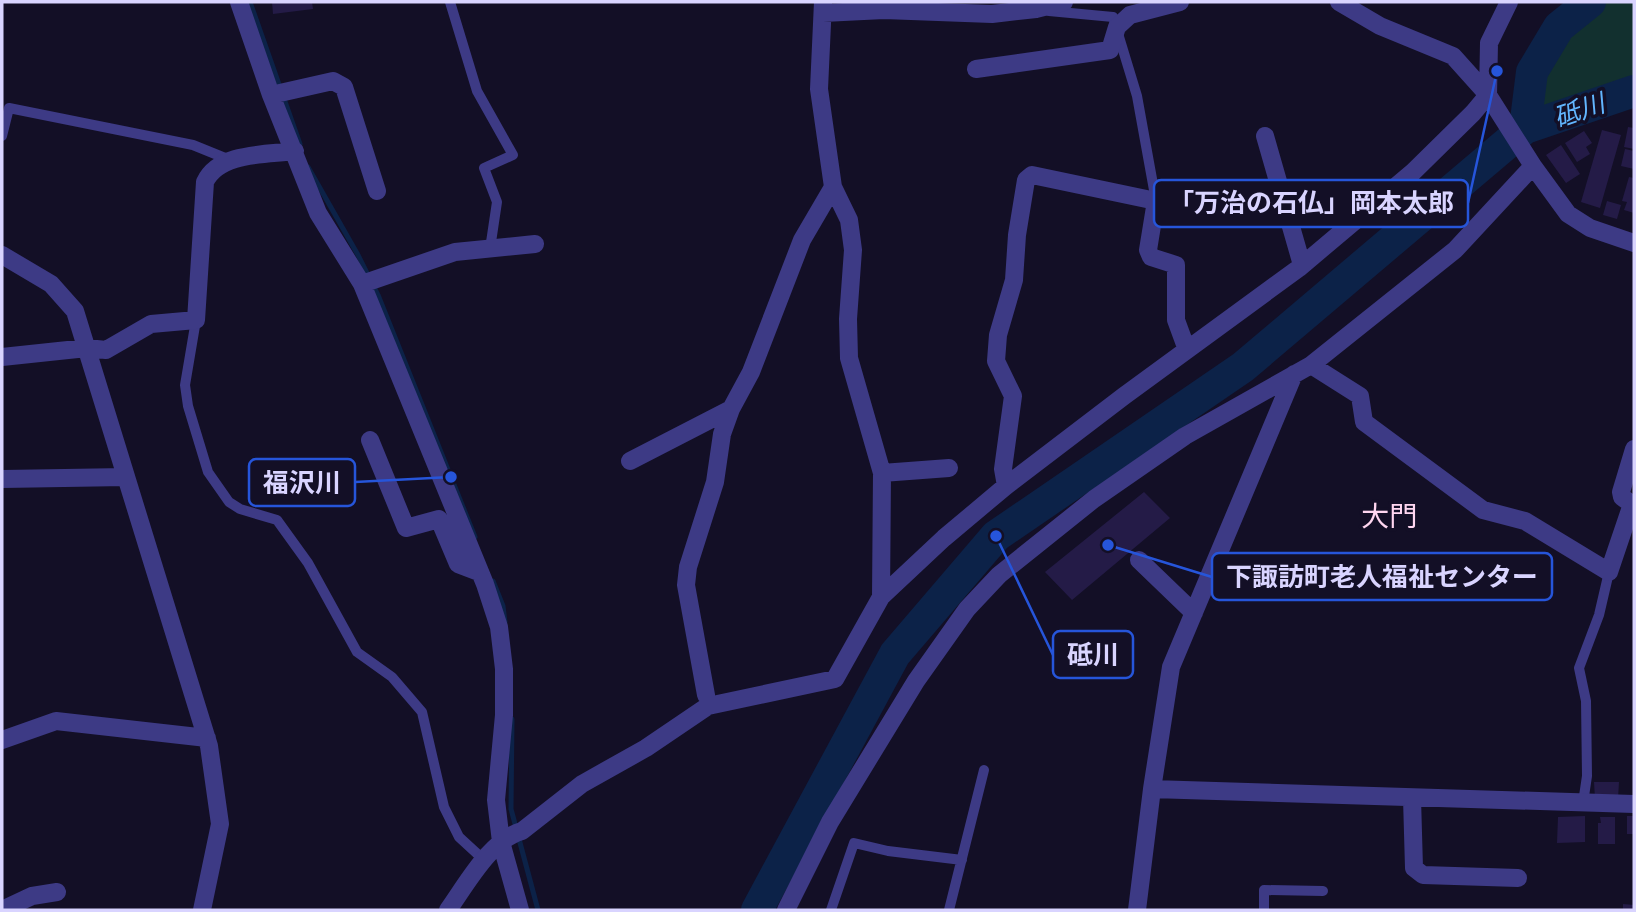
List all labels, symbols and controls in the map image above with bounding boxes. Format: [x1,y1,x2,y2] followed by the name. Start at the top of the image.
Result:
[1549,86,1611,133] water label: 砥川
[1154,180,1468,227] callout: 「万治の石仏」岡本太郎
[1168,187,1454,218] text: 「万治の石仏」岡本太郎
[249,459,355,506] callout: 福沢川
[263,467,341,498] text: 福沢川
[1361,499,1417,533] district label: 大門
[1212,553,1552,600] callout: 下諏訪町老人福祉センター
[1226,561,1538,592] text: 下諏訪町老人福祉センター
[1053,631,1133,678] callout: 砥川
[1067,639,1119,670] text: 砥川

